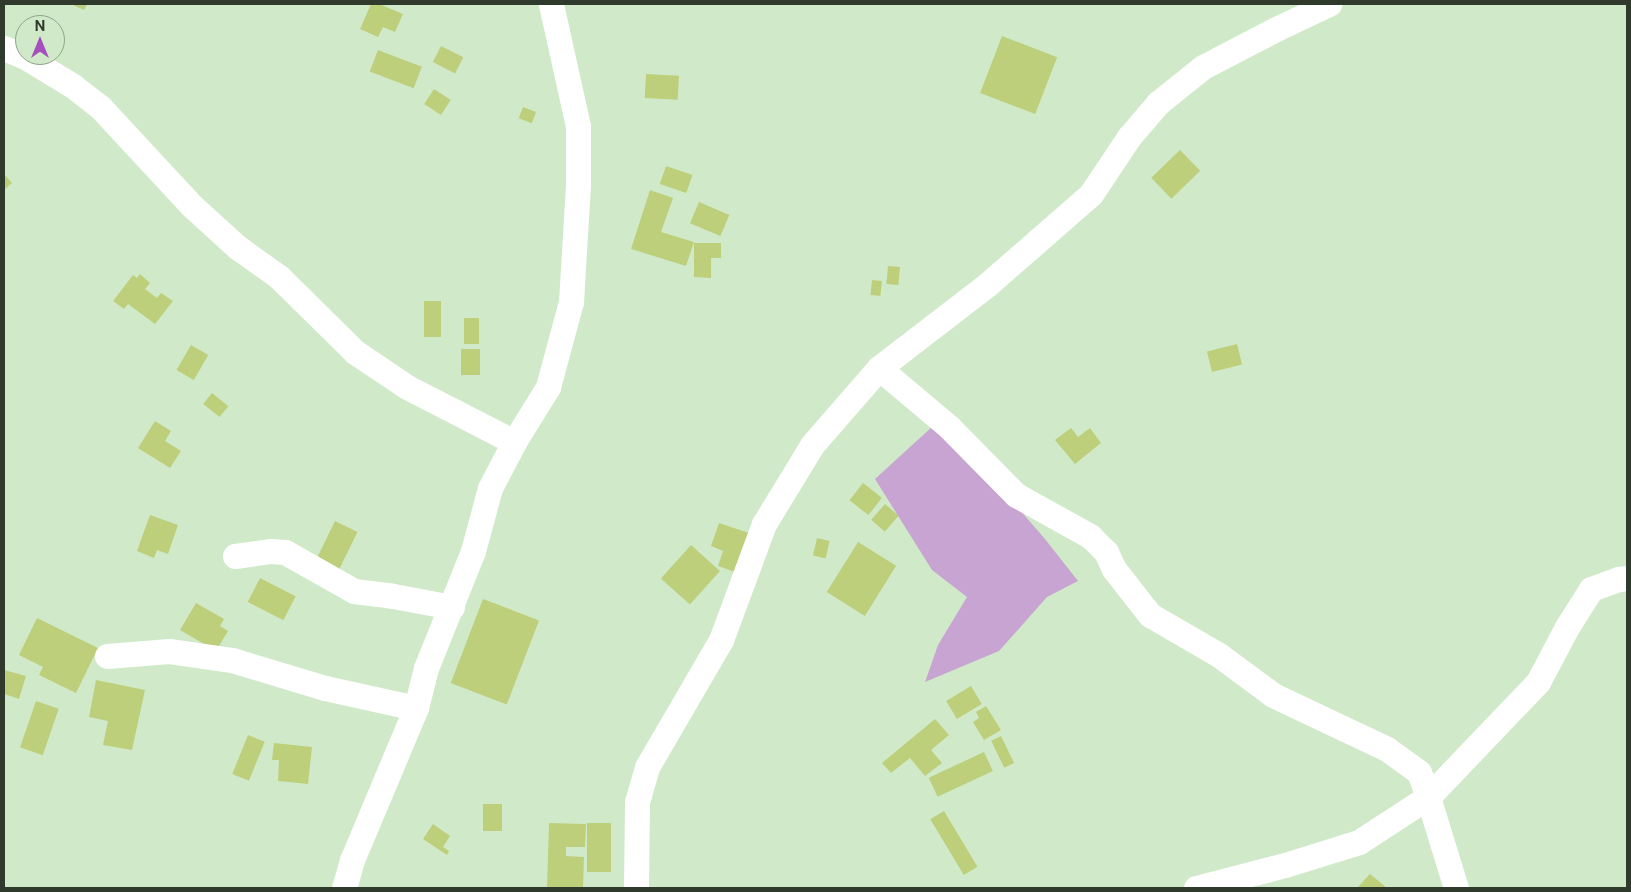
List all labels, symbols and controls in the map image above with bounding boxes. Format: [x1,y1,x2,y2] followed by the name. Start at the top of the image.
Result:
[15,15,65,65] north arrow
[35,18,45,34] text: N

